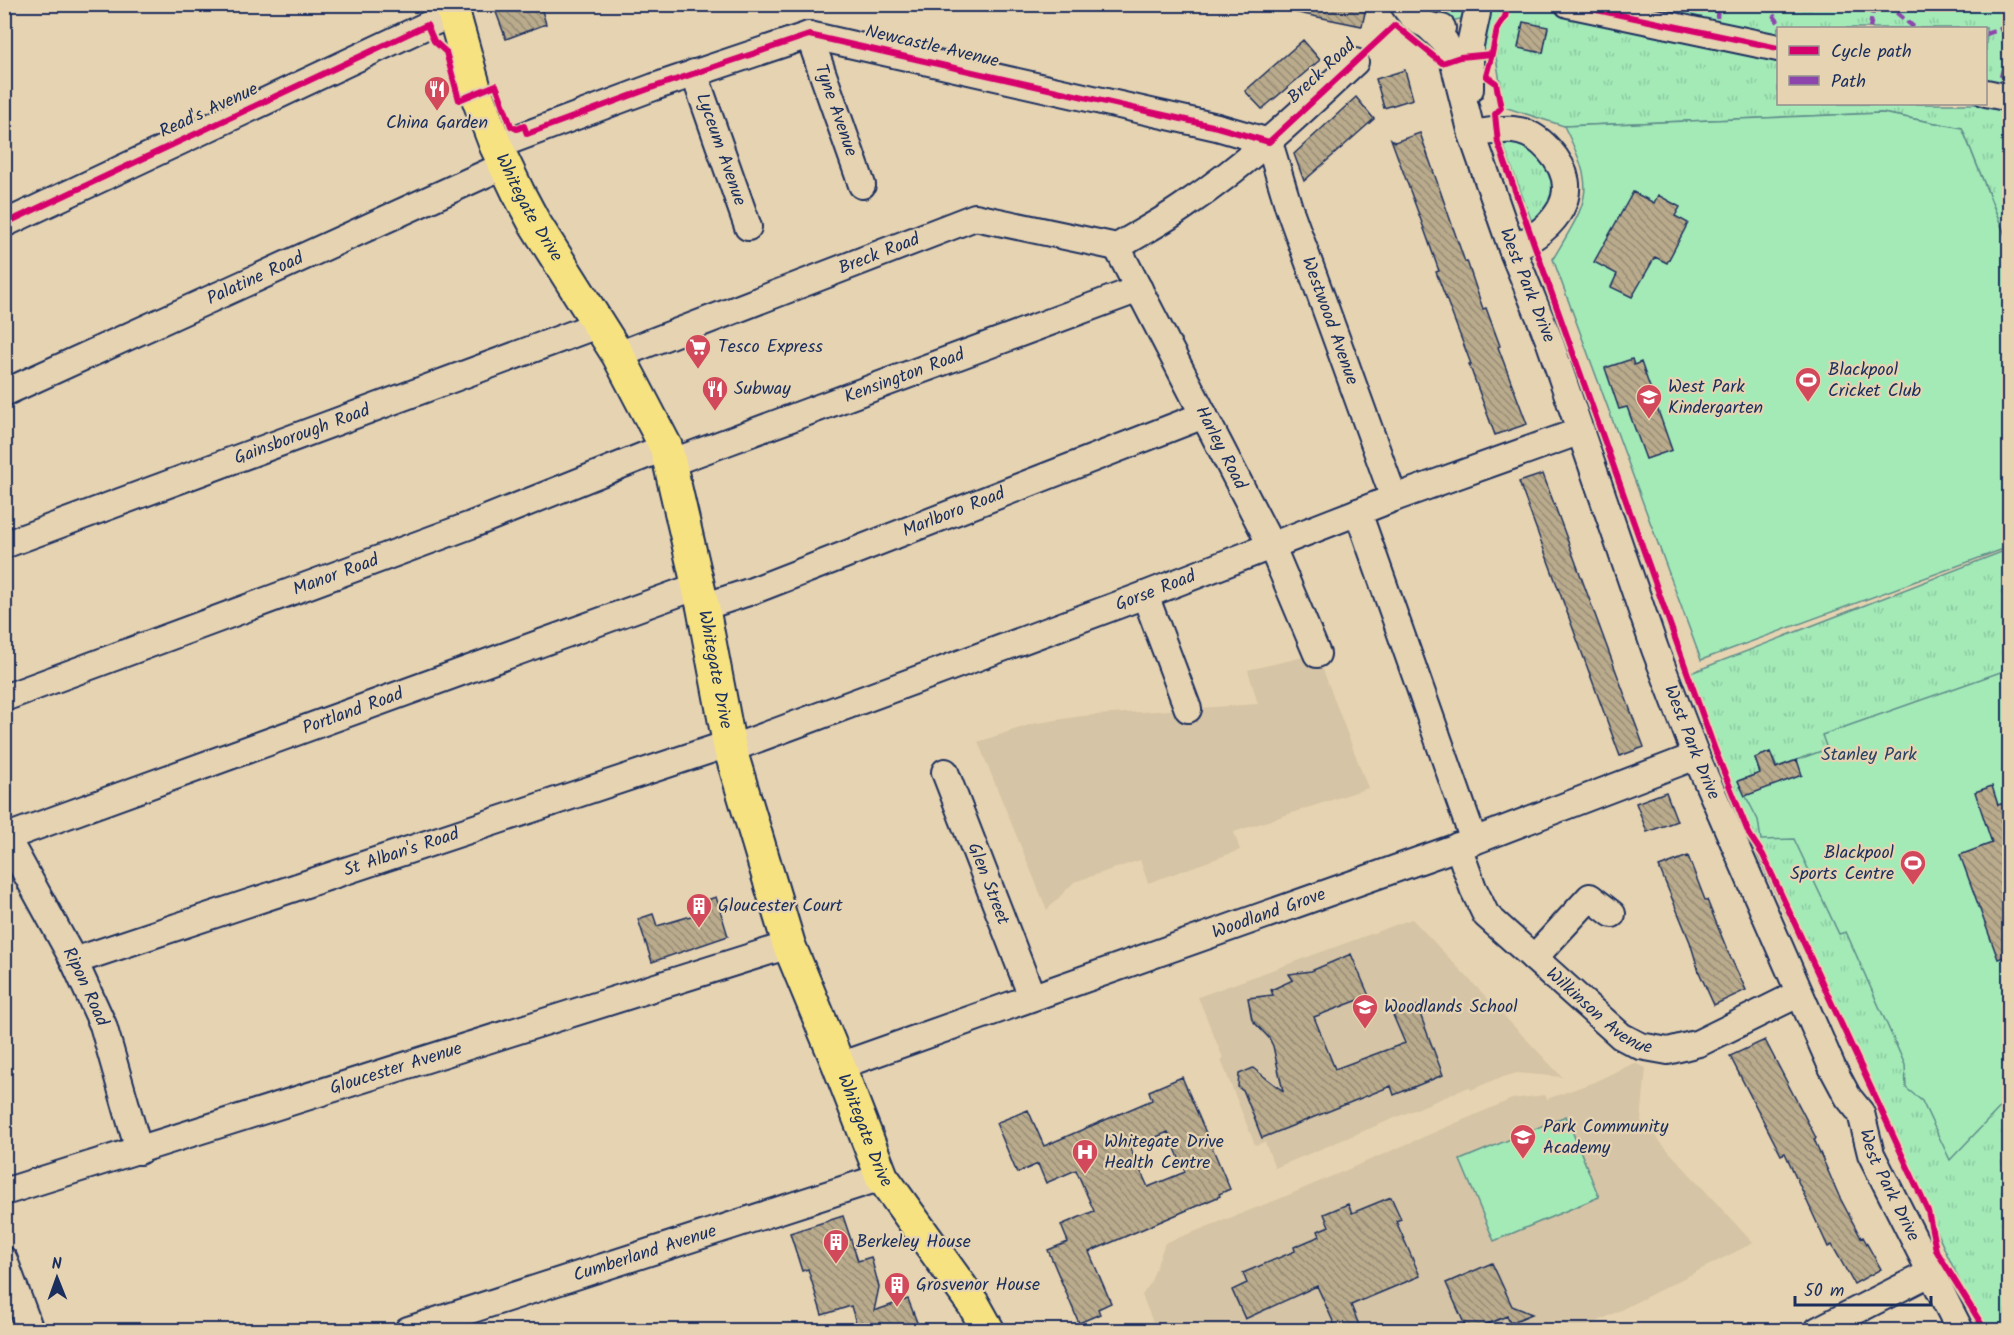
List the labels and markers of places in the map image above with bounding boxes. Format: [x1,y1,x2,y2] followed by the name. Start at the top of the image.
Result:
[422,74,452,112] restaurant icon: China Garden
[386,109,488,138] place label: China Garden
[683,332,713,370] supermarket icon: Tesco Express
[718,333,823,362] place label: Tesco Express
[1828,356,1922,406] place label: Blackpool Cricket Club
[1793,365,1823,403] sports icon: Blackpool Cricket Club
[1668,373,1763,423] place label: West Park Kindergarten
[700,374,730,412] restaurant icon: Subway
[734,375,791,404] place label: Subway
[1634,382,1664,420] school or university icon: West Park Kindergarten
[1790,839,1895,889] place label: Blackpool Sports Centre
[1898,848,1928,886] sports icon: Blackpool Sports Centre
[684,891,714,929] building icon: Gloucester Court
[718,892,844,921] place label: Gloucester Court
[1350,992,1380,1030] school or university icon: Woodlands School
[1384,993,1518,1022] place label: Woodlands School
[1543,1113,1669,1163] place label: Park Community Academy
[1508,1122,1538,1160] school or university icon: Park Community Academy
[1104,1128,1224,1178] place label: Whitegate Drive Health Centre
[1070,1137,1100,1175] hospital icon: Whitegate Drive Health Centre
[821,1227,851,1265] building icon: Berkeley House
[856,1228,971,1257] place label: Berkeley House
[882,1270,912,1308] building icon: Grosvenor House
[916,1271,1040,1300] place label: Grosvenor House

